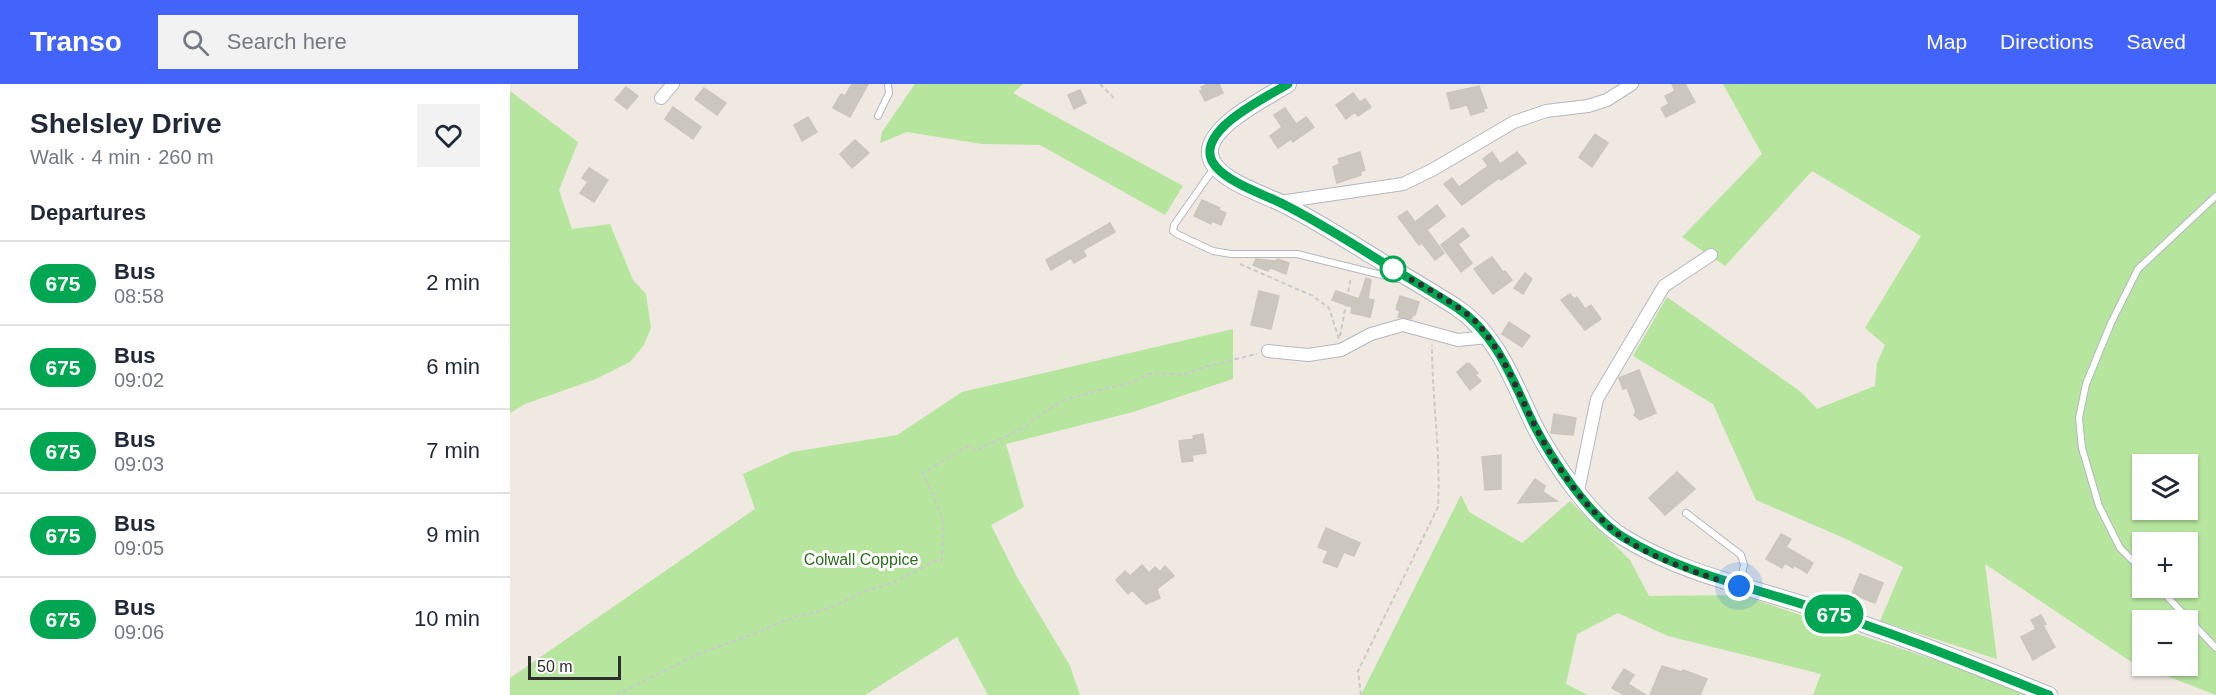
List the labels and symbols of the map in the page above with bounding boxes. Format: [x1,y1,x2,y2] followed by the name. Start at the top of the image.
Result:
[1380,256,1406,282] unlabelled marker
[804,551,918,568] park label: Colwall Coppice
[1724,571,1754,601] your location
[1800,594,1868,634] line badge: 675
[528,653,621,680] scale bar

